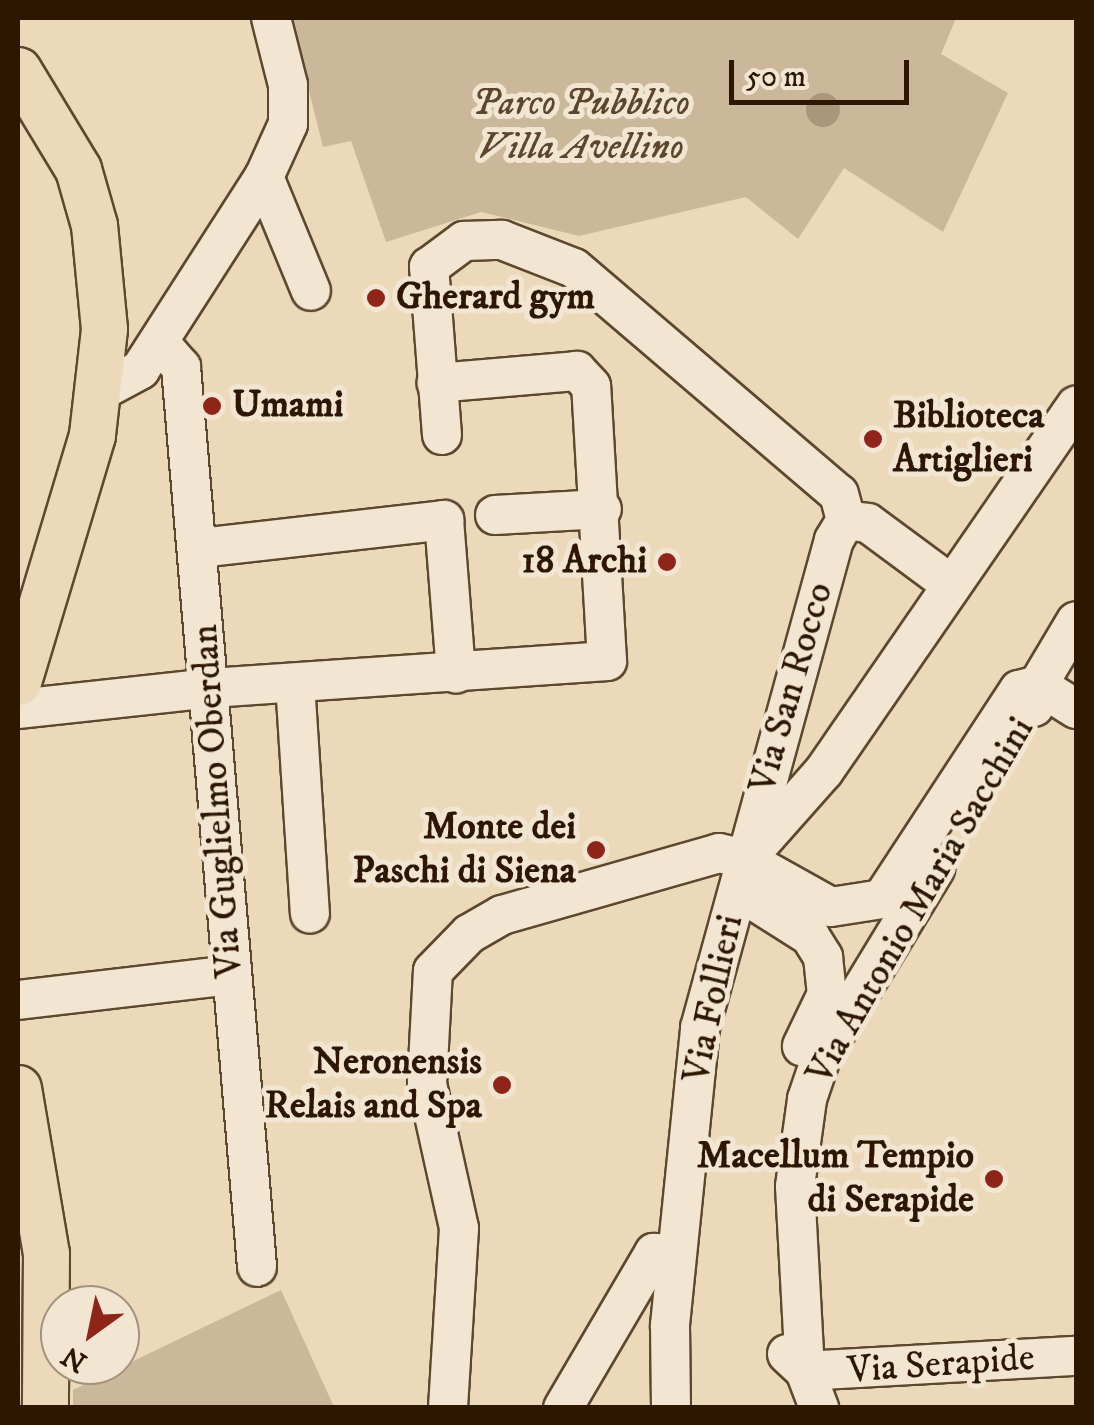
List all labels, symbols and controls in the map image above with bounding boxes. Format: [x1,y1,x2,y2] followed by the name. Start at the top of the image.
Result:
[734,40,914,102] scale bar
[746,59,806,96] text: 50 m
[472,81,690,170] park label: Parco Pubblico Villa Avellino
[396,275,595,321] place label: Gherard gym
[365,287,387,309] marker: Gherard gym
[232,383,344,429] place label: Umami
[893,394,1044,484] place label: Biblioteca Artiglieri
[201,395,223,417] marker: Umami
[862,428,884,450] marker: Biblioteca Artiglieri
[522,539,647,585] place label: 18 Archi
[656,551,678,573] marker: 18 Archi
[740,578,844,798] street label: Via San Rocco
[183,623,253,979] street label: Via Guglielmo Oberdan
[797,710,1045,1092] street label: Via Antonio Maria Sacchini
[353,805,576,894] place label: Monte dei Paschi di Siena
[585,839,607,861] marker: Monte dei Paschi di Siena
[674,911,754,1087] street label: Via Follieri
[265,1040,482,1130] place label: Neronensis Relais and Spa
[491,1074,513,1096] marker: Neronensis Relais and Spa
[697,1134,974,1224] place label: Macellum Tempio di Serapide
[983,1168,1005,1190] marker: Macellum Tempio di Serapide
[40,1285,140,1385] north arrow
[846,1336,1036,1394] street label: Via Serapide
[55,1338,94,1380] text: N

